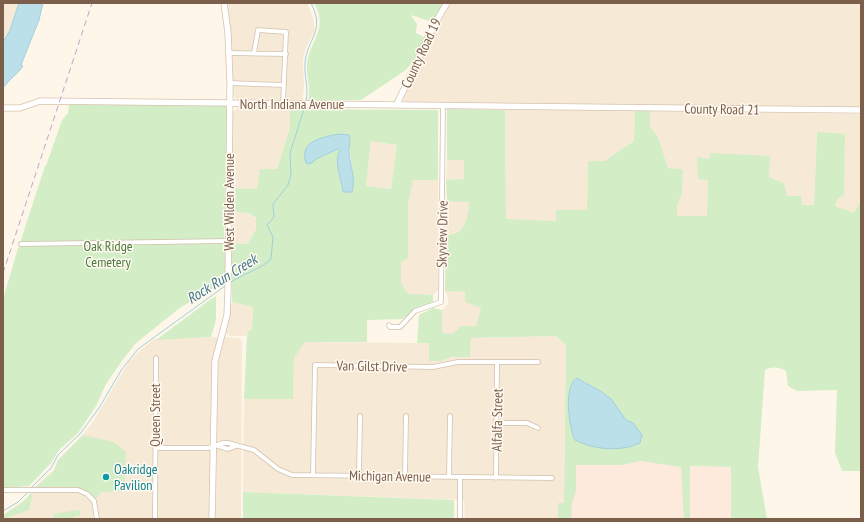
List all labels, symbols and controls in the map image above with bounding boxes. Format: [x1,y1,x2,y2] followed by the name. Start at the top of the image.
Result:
[397,15,445,91] street label: County Road 19
[240,95,345,113] street label: North Indiana Avenue
[684,99,760,119] street label: County Road 21
[220,153,238,251] street label: West Wilden Avenue
[432,200,452,268] street label: Skyview Drive
[84,237,133,271] park label: Oak Ridge Cemetery
[183,248,262,308] water label: Rock Run Creek
[335,356,408,376] street label: Van Gilst Drive
[146,383,164,447] street label: Queen Street
[487,388,507,452] street label: Alfalfa Street
[114,460,158,494] place label: Oakridge Pavilion
[349,466,431,486] street label: Michigan Avenue
[101,472,111,482] marker: Oakridge Pavilion

